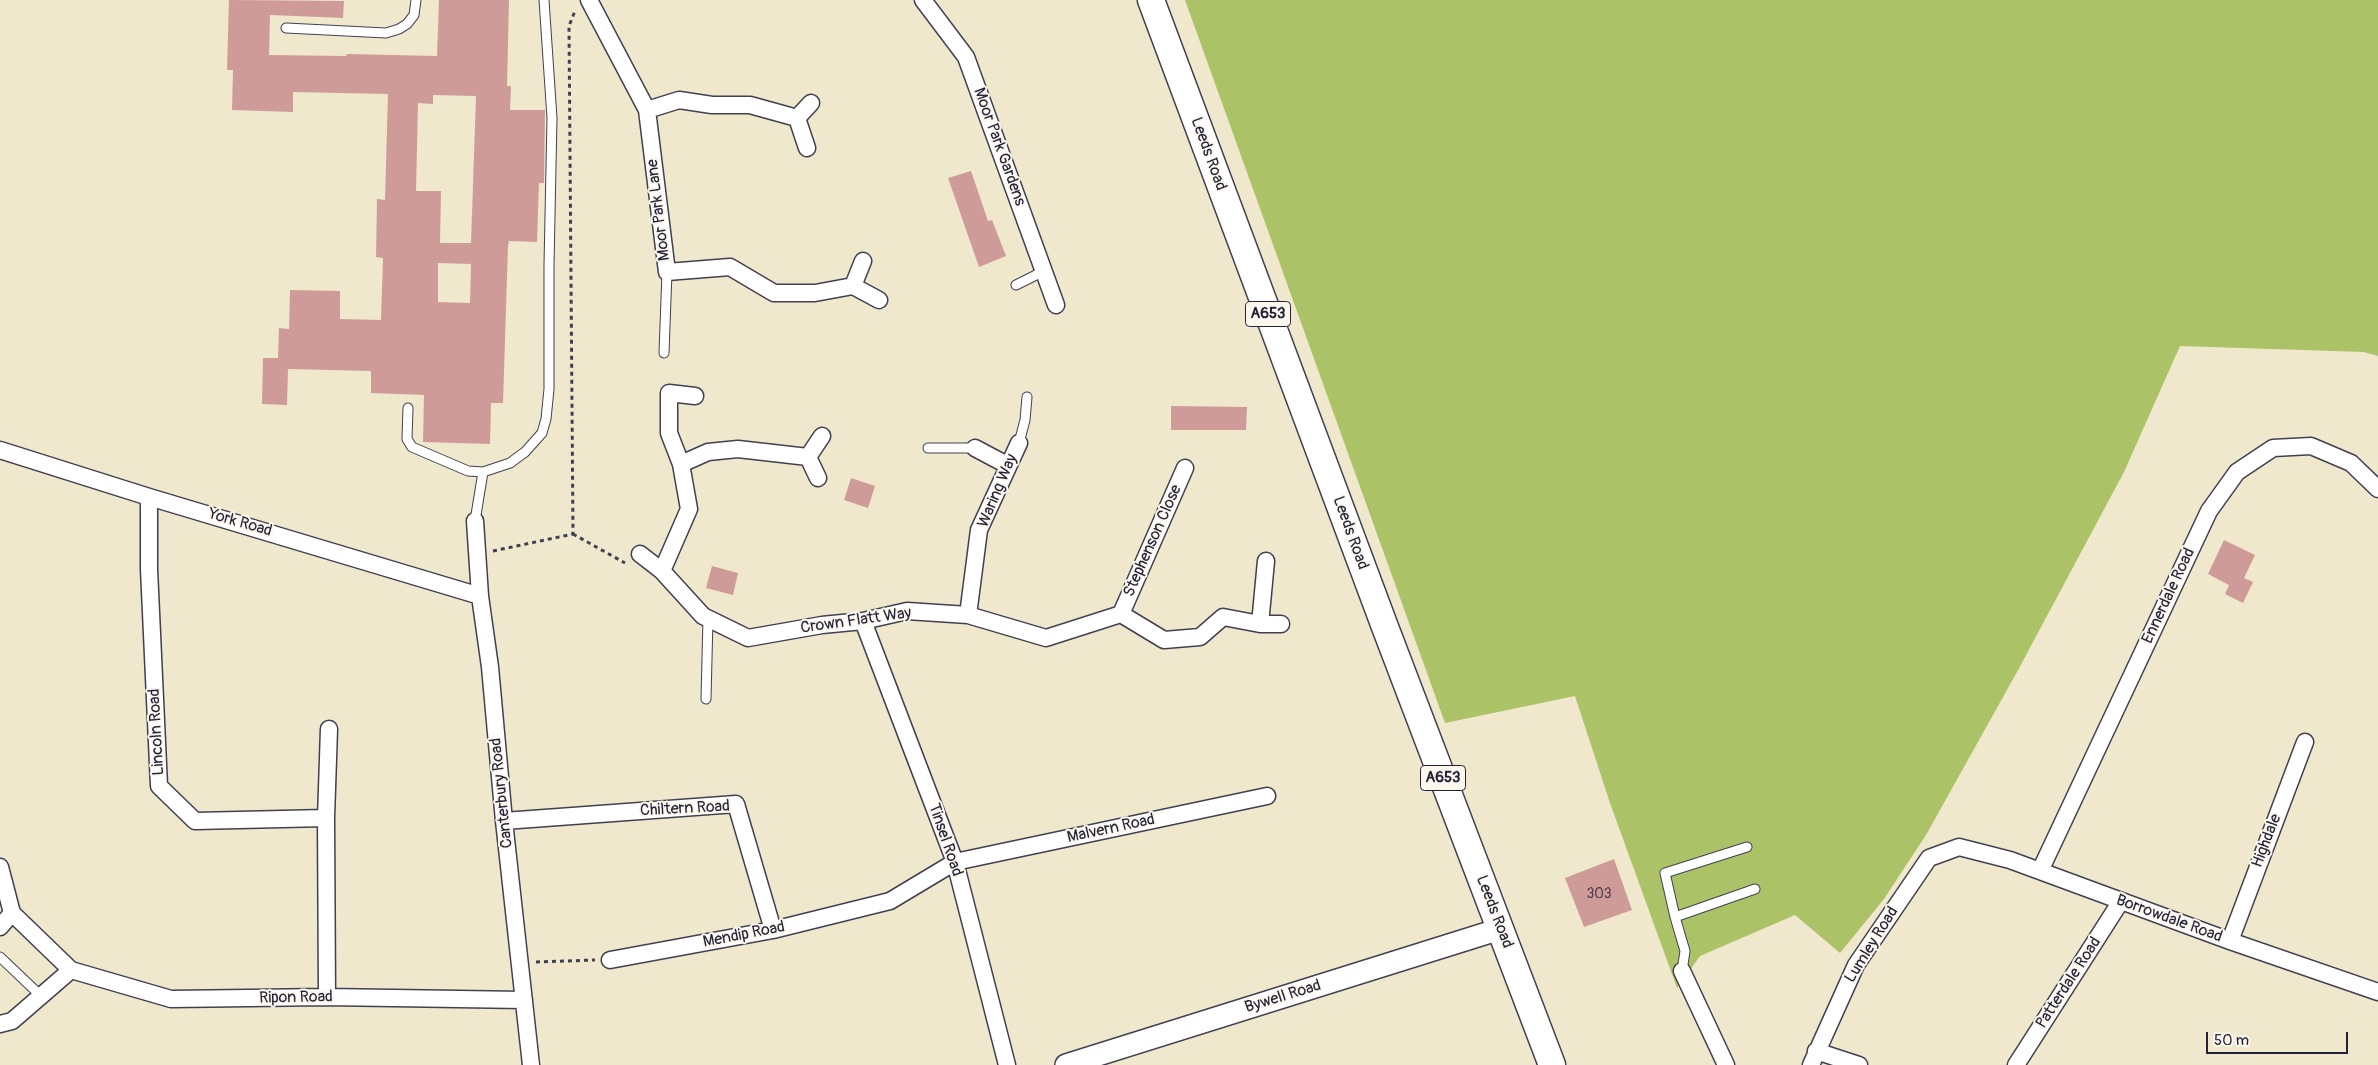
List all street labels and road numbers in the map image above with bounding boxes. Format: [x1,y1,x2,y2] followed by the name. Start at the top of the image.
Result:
[969,85,1029,209] street label: Moor Park Gardens
[1186,115,1230,193] street label: Leeds Road
[643,158,675,262] street label: Moor Park Lane
[1246,302,1290,326] road number: A653
[974,451,1022,531] street label: Waring Way
[1120,482,1186,600] street label: Stephenson Close
[1328,494,1372,572] street label: Leeds Road
[206,505,274,541] street label: York Road
[2138,545,2200,647] street label: Ennerdale Road
[799,604,913,638] street label: Crown Flatt Way
[145,688,169,776] street label: Lincoln Road
[487,737,517,849] street label: Canterbury Road
[1420,766,1466,790] road number: A653
[640,797,730,821] street label: Chiltern Road
[924,801,966,879] street label: Tinsel Road
[1065,810,1157,848] street label: Malvern Road
[2248,812,2286,870] street label: Highdale
[1471,873,1517,951] street label: Leeds Road
[2113,891,2225,947] street label: Borrowdale Road
[1841,903,1903,987] street label: Lumley Road
[701,918,787,952] street label: Mendip Road
[2032,934,2106,1032] street label: Patterdale Road
[1243,976,1323,1018] street label: Bywell Road
[259,988,333,1008] street label: Ripon Road

